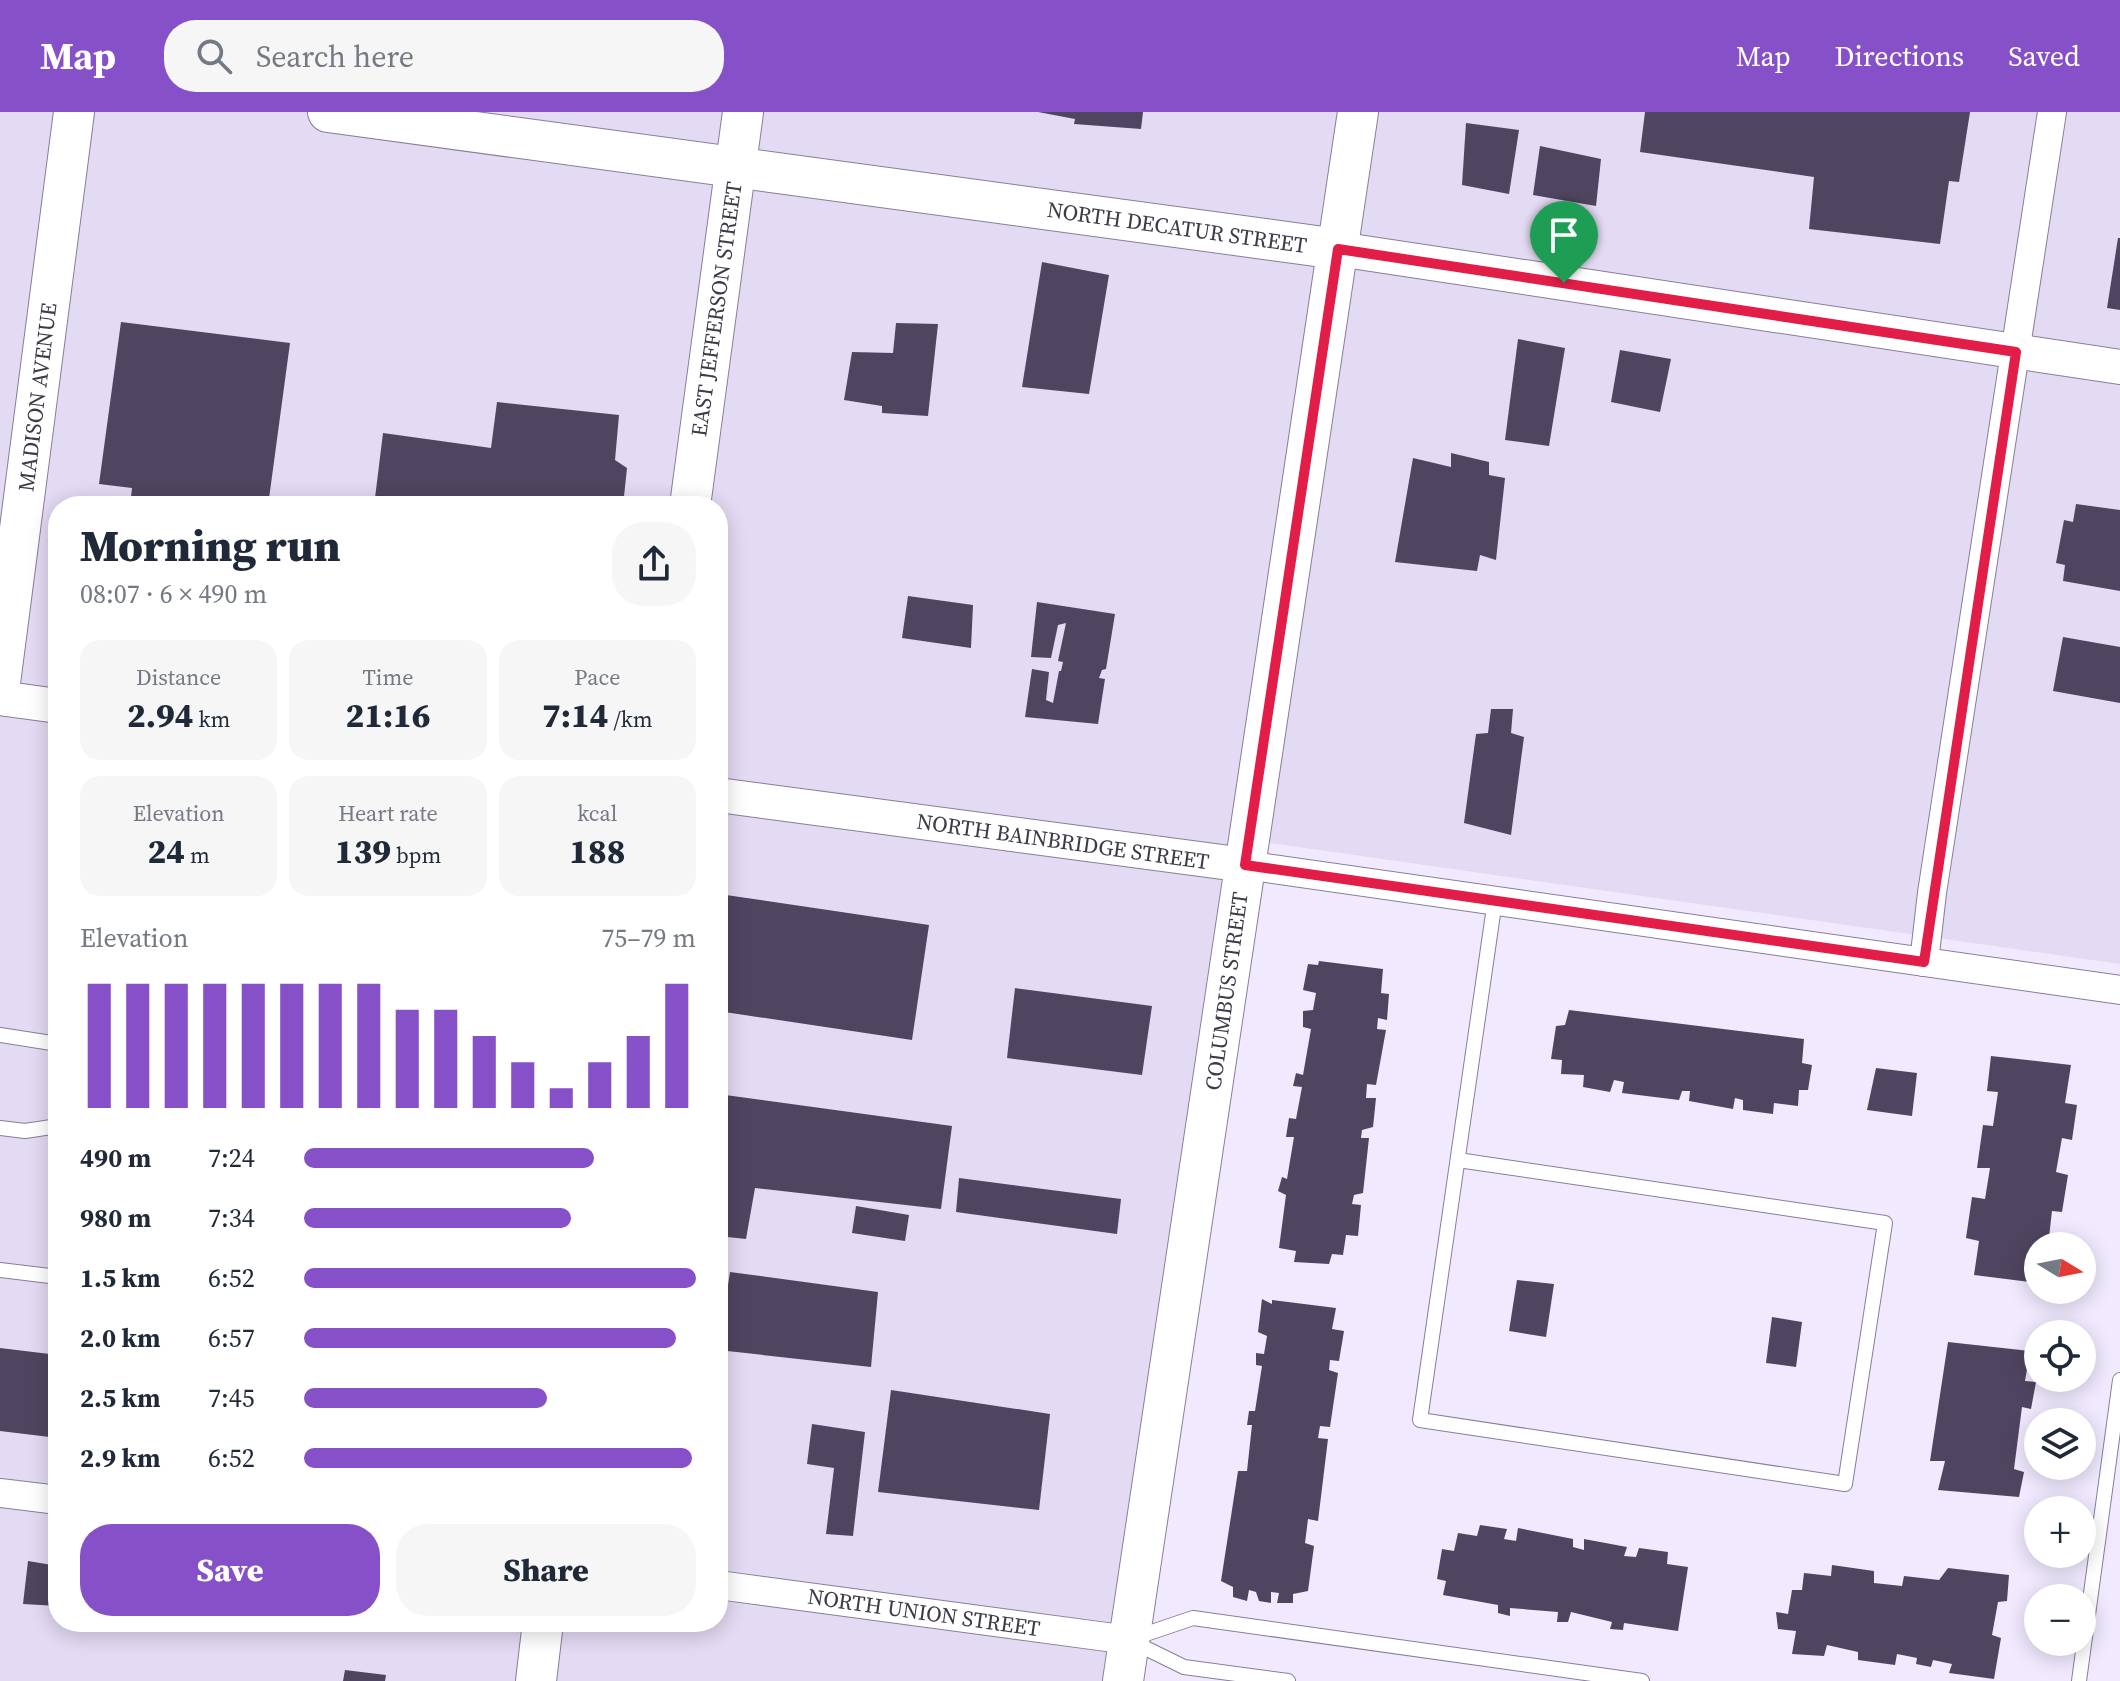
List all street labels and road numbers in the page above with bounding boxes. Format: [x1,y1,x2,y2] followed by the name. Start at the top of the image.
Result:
[683,180,749,438] street label: EAST JEFFERSON STREET
[1045,194,1309,260] street label: NORTH DECATUR STREET
[11,301,63,493] street label: MADISON AVENUE
[915,806,1211,876] street label: NORTH BAINBRIDGE STREET
[1197,890,1255,1092] street label: COLUMBUS STREET
[806,1581,1042,1643] street label: NORTH UNION STREET

